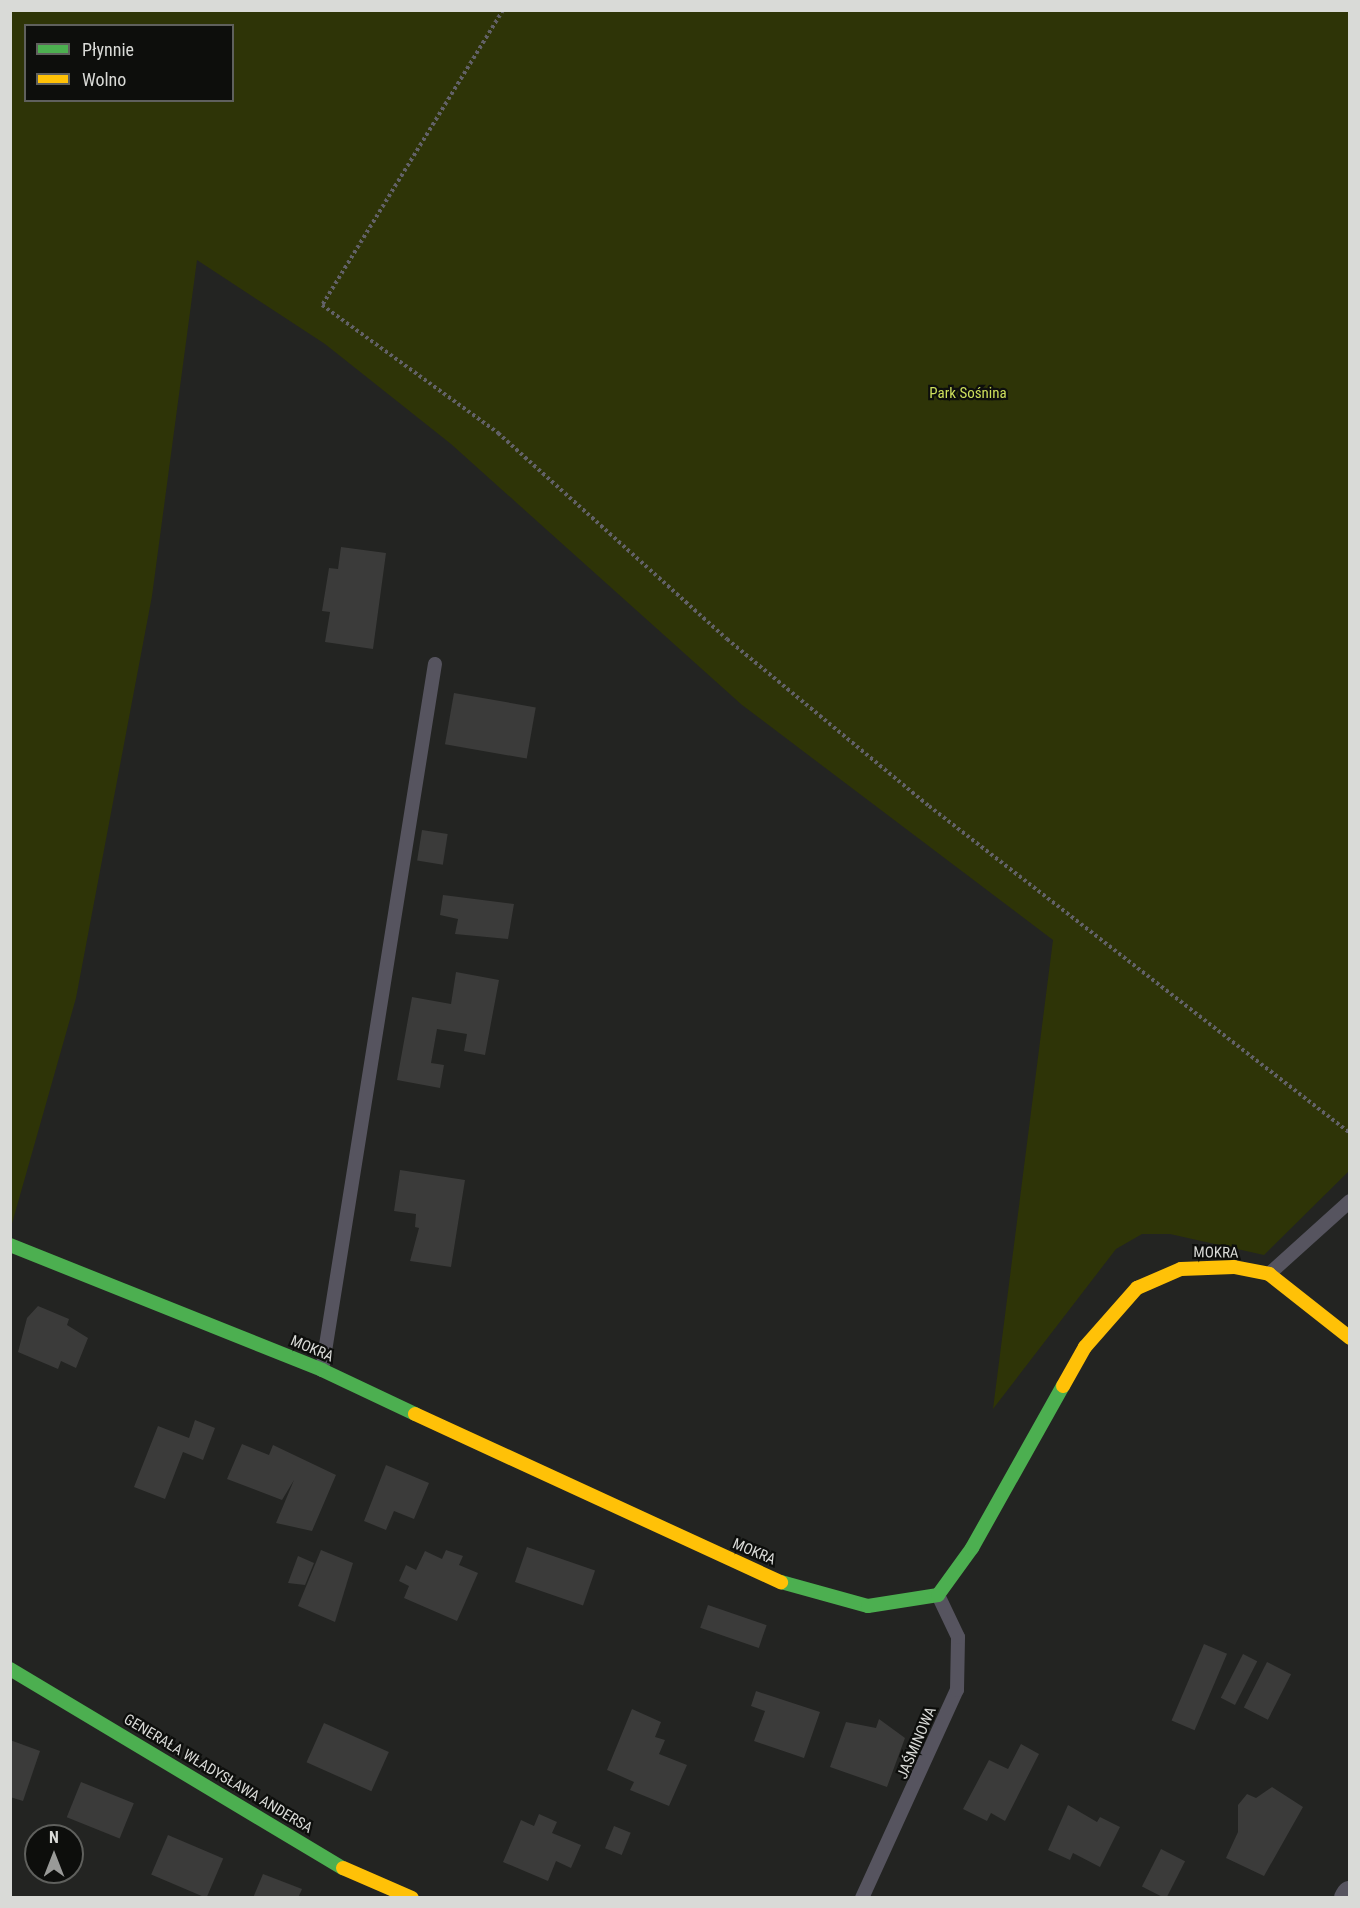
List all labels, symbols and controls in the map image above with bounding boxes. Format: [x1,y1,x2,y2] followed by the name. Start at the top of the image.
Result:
[24,24,234,102] legend
[82,39,134,60] text: Płynnie
[82,69,126,90] text: Wolno
[929,385,1007,403] park label: Park Sośnina
[1193,1244,1239,1262] street label: MOKRA
[288,1332,336,1366] street label: MOKRA
[730,1535,778,1569] street label: MOKRA
[894,1704,940,1782] street label: JAŚMINOWA
[120,1710,316,1838] street label: GENERAŁA WŁADYSŁAWA ANDERSA
[24,1824,84,1884] north arrow
[49,1828,59,1847] text: N

